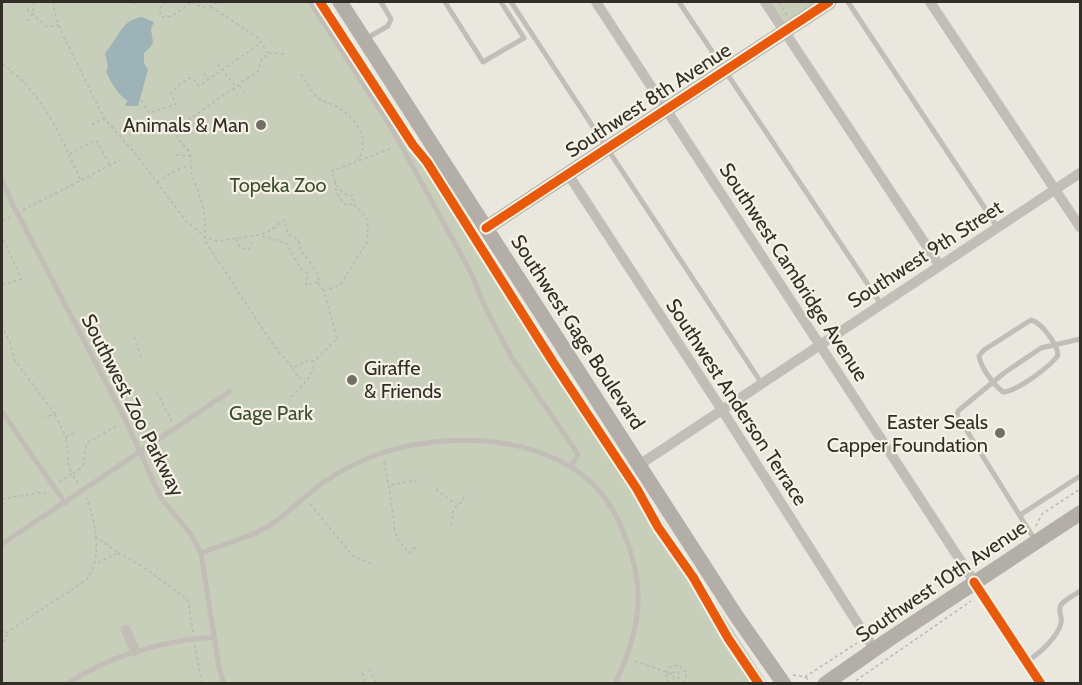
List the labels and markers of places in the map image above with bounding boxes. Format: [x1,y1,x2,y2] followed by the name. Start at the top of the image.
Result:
[123,113,249,137] place label: Animals & Man
[254,118,268,132] marker: Animals & Man
[364,356,442,403] place label: Giraffe & Friends
[345,373,359,387] marker: Giraffe & Friends
[827,410,988,457] place label: Easter Seals Capper Foundation
[993,426,1007,440] marker: Easter Seals Capper Foundation

